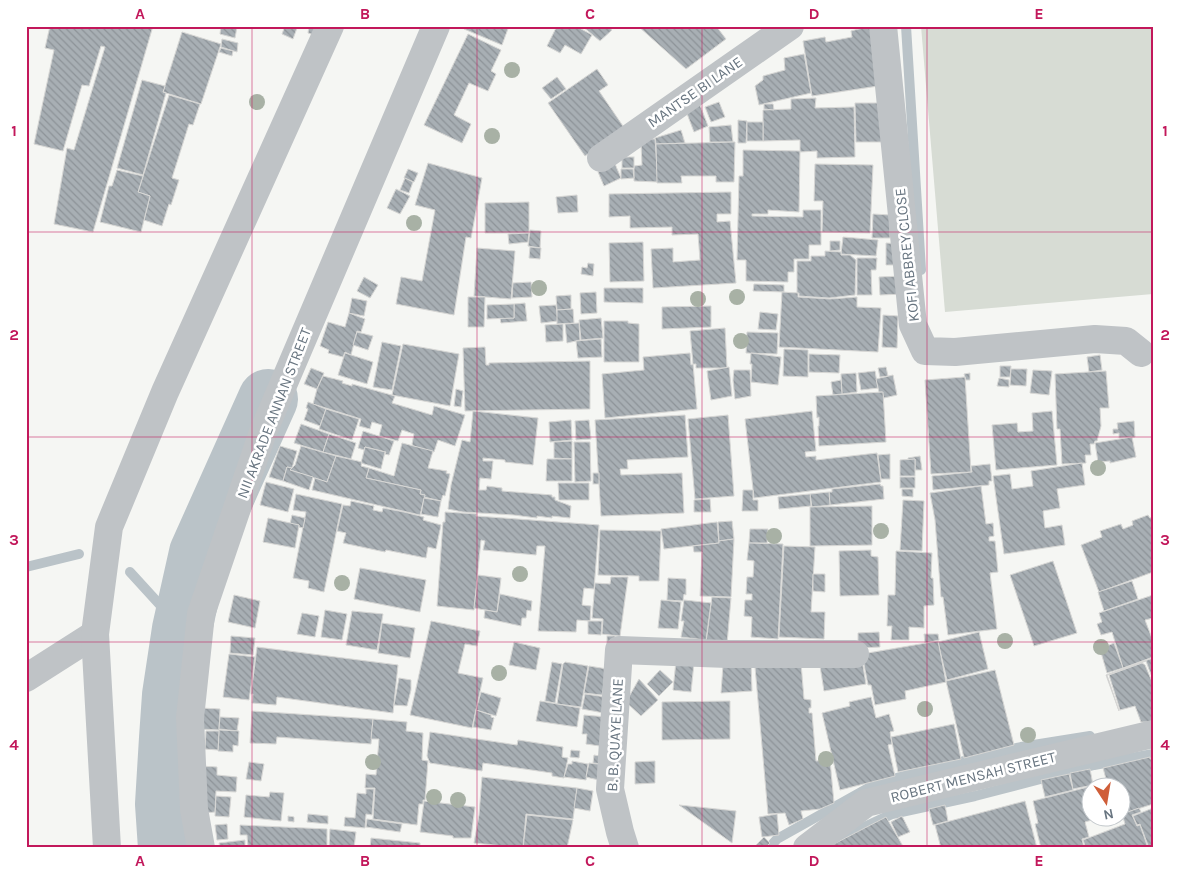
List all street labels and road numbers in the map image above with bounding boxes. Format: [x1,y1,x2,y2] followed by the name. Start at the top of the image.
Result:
[644,53,746,131] street label: MANTSE BI LANE
[891,187,923,323] street label: KOFI ABBREY CLOSE
[233,325,315,501] street label: NII AKRADE ANNAN STREET
[603,678,627,792] street label: B. B. QUAYE LANE
[888,748,1058,806] street label: ROBERT MENSAH STREET

